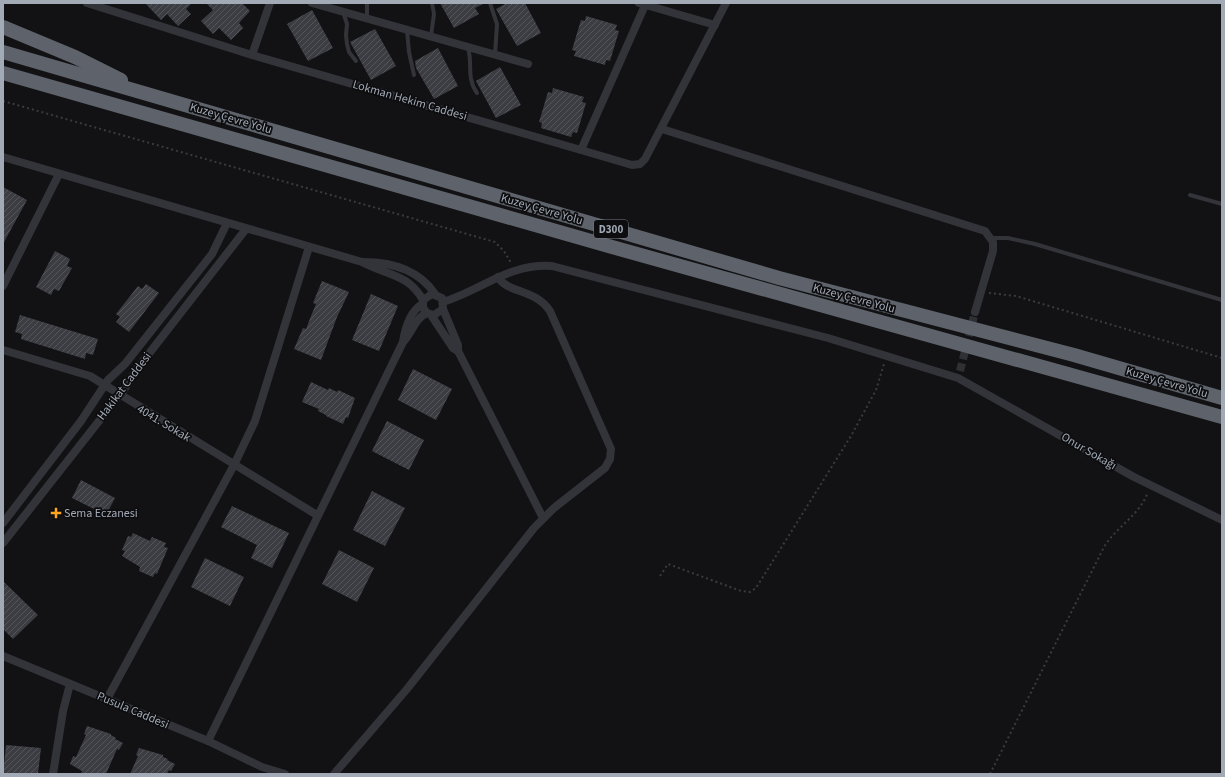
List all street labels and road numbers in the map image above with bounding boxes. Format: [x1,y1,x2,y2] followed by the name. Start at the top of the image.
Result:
[351,76,469,125] street label: Lokman Hekim Caddesi
[188,99,274,138] street label: Kuzey Çevre Yolu
[499,190,585,229] street label: Kuzey Çevre Yolu
[594,220,628,238] road number: D300
[811,279,897,318] street label: Kuzey Çevre Yolu
[93,349,156,424] street label: Hakikat Caddesi
[1124,363,1210,402] street label: Kuzey Çevre Yolu
[134,401,194,446] street label: 4041. Sokak
[1058,429,1120,474] street label: Onur Sokağı
[94,688,171,733] street label: Pusula Caddesi

